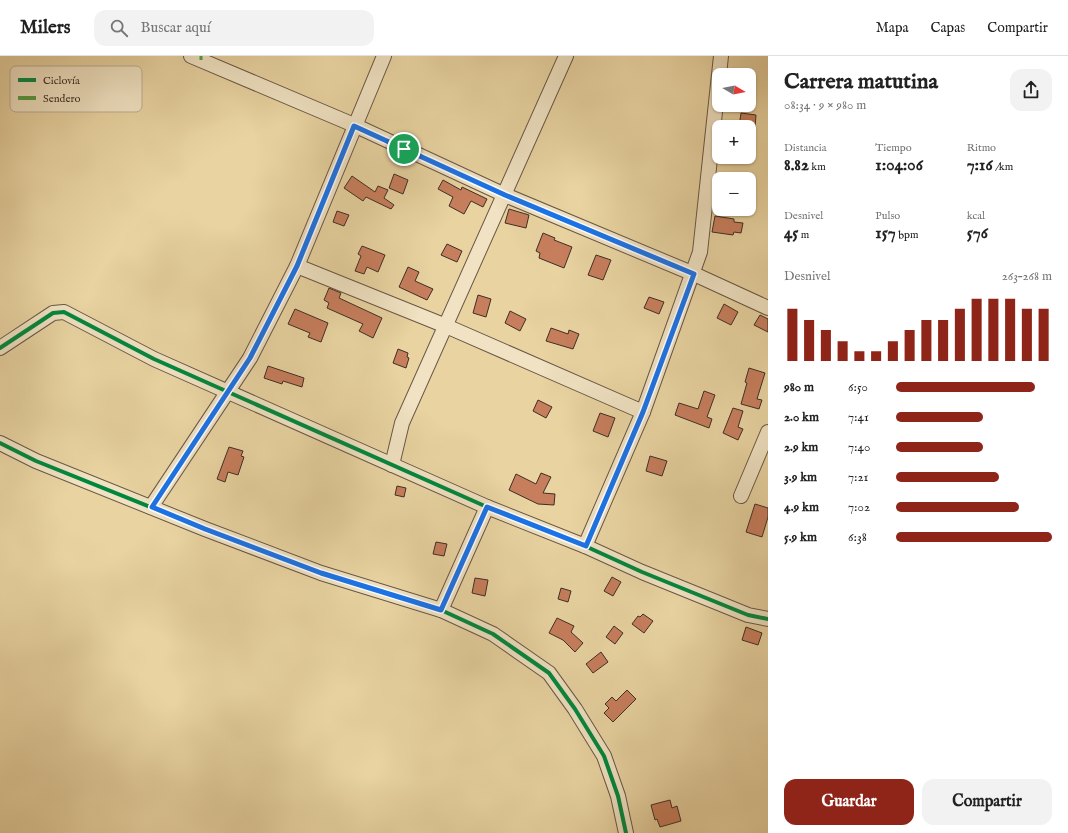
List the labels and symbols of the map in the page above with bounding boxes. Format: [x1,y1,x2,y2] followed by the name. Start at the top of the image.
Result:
[10,66,142,112] legend
[712,68,756,112] north arrow
[43,74,80,88] text: Ciclovía
[43,92,81,106] text: Sendero
[387,132,421,166] pin

